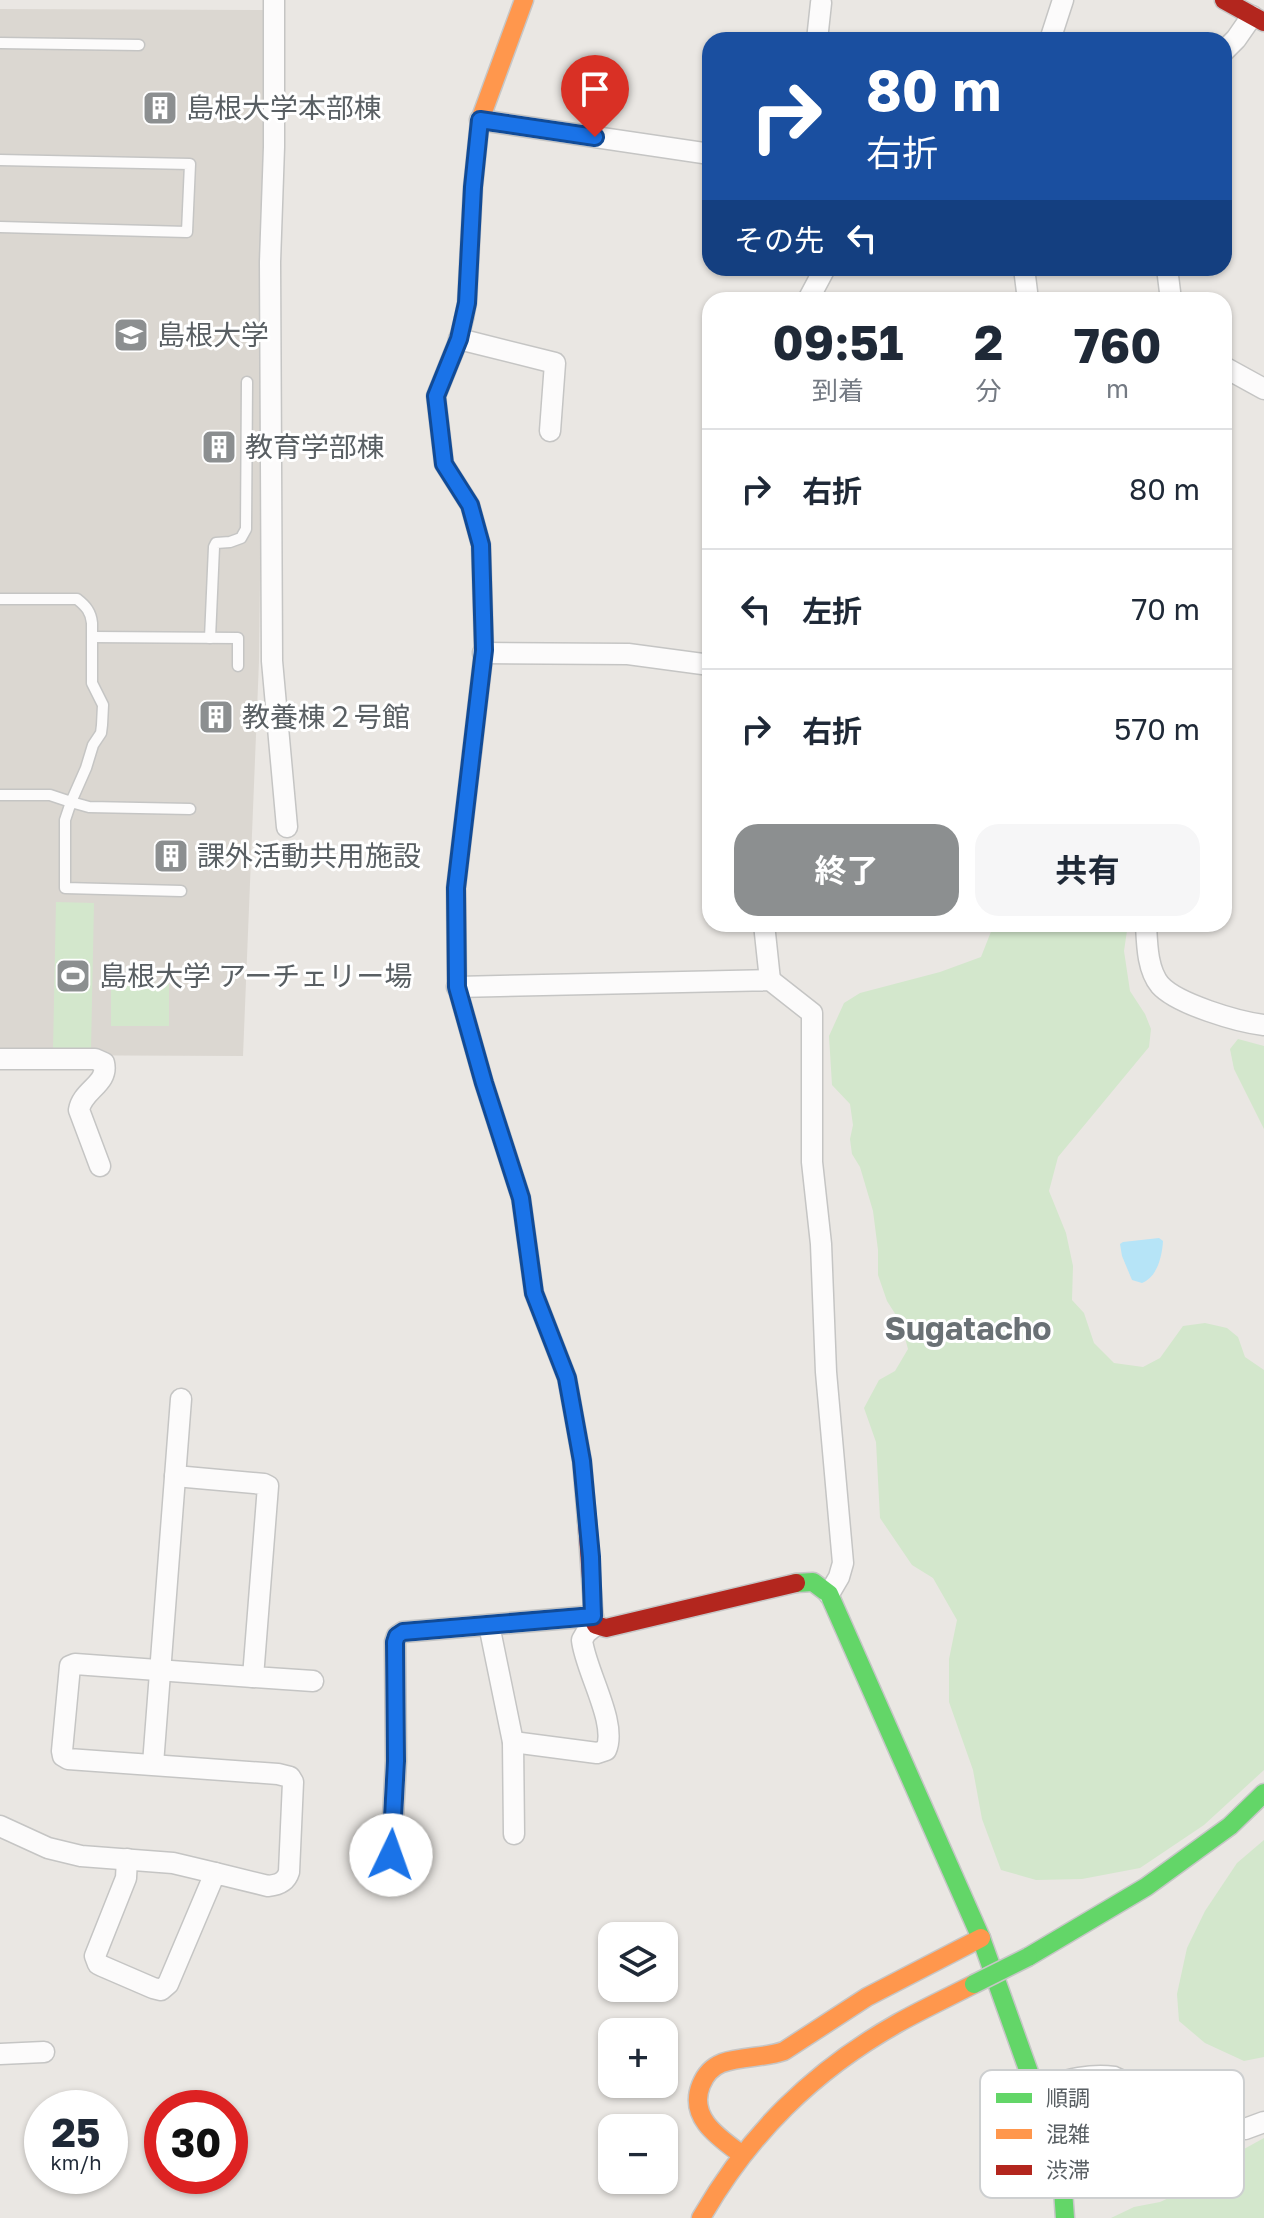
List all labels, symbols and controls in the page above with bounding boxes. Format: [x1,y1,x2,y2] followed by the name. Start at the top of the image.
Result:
[561,55,629,137] pin
[866,56,1001,123] text: 80 m
[734,64,838,168] icon: right
[573,67,617,111] icon: arrive
[141,89,179,127] building icon: 島根大学本部棟
[186,91,382,124] place label: 島根大学本部棟
[866,131,938,174] text: 右折
[840,216,884,260] icon: left
[734,222,824,258] text: その先
[772,313,904,371] text: 09:51
[974,313,1003,371] text: 2
[112,316,150,354] school or university icon: 島根大学
[1074,316,1162,374] text: 760
[157,318,269,351] place label: 島根大学
[1106,373,1129,404] text: m
[812,375,864,406] text: 到着
[976,375,1002,406] text: 分
[200,428,238,466] building icon: 教育学部棟
[245,430,385,463] place label: 教育学部棟
[734,467,778,511] icon: right
[1129,471,1200,507] text: 80 m
[802,473,862,509] text: 右折
[734,587,778,631] icon: left
[1131,591,1200,627] text: 70 m
[802,593,862,629] text: 左折
[197,698,235,736] building icon: 教養棟２号館
[242,700,410,733] place label: 教養棟２号館
[734,707,778,751] icon: right
[1114,711,1200,747] text: 570 m
[802,713,862,749] text: 右折
[734,824,959,916] button: 終了
[975,824,1200,916] button: 共有
[152,837,190,875] building icon: 課外活動共用施設
[197,839,421,872] place label: 課外活動共用施設
[54,957,92,995] sports icon: 島根大学 アーチェリー場
[99,959,412,992] place label: 島根大学 アーチェリー場
[884,1309,1052,1347] district label: Sugatacho
[349,1813,433,1897] position arrow
[598,1922,678,2194] map controls
[598,1922,678,2002] button: layers
[598,2018,678,2098] button: +
[980,2070,1244,2198] legend
[1046,2084,1090,2111] text: 順調
[144,2090,248,2194] speed limit sign: 30
[52,2108,100,2156] text: 25
[598,2114,678,2194] button: −
[1046,2120,1090,2147] text: 混雑
[51,2150,101,2174] text: km/h
[1046,2156,1090,2183] text: 渋滞

